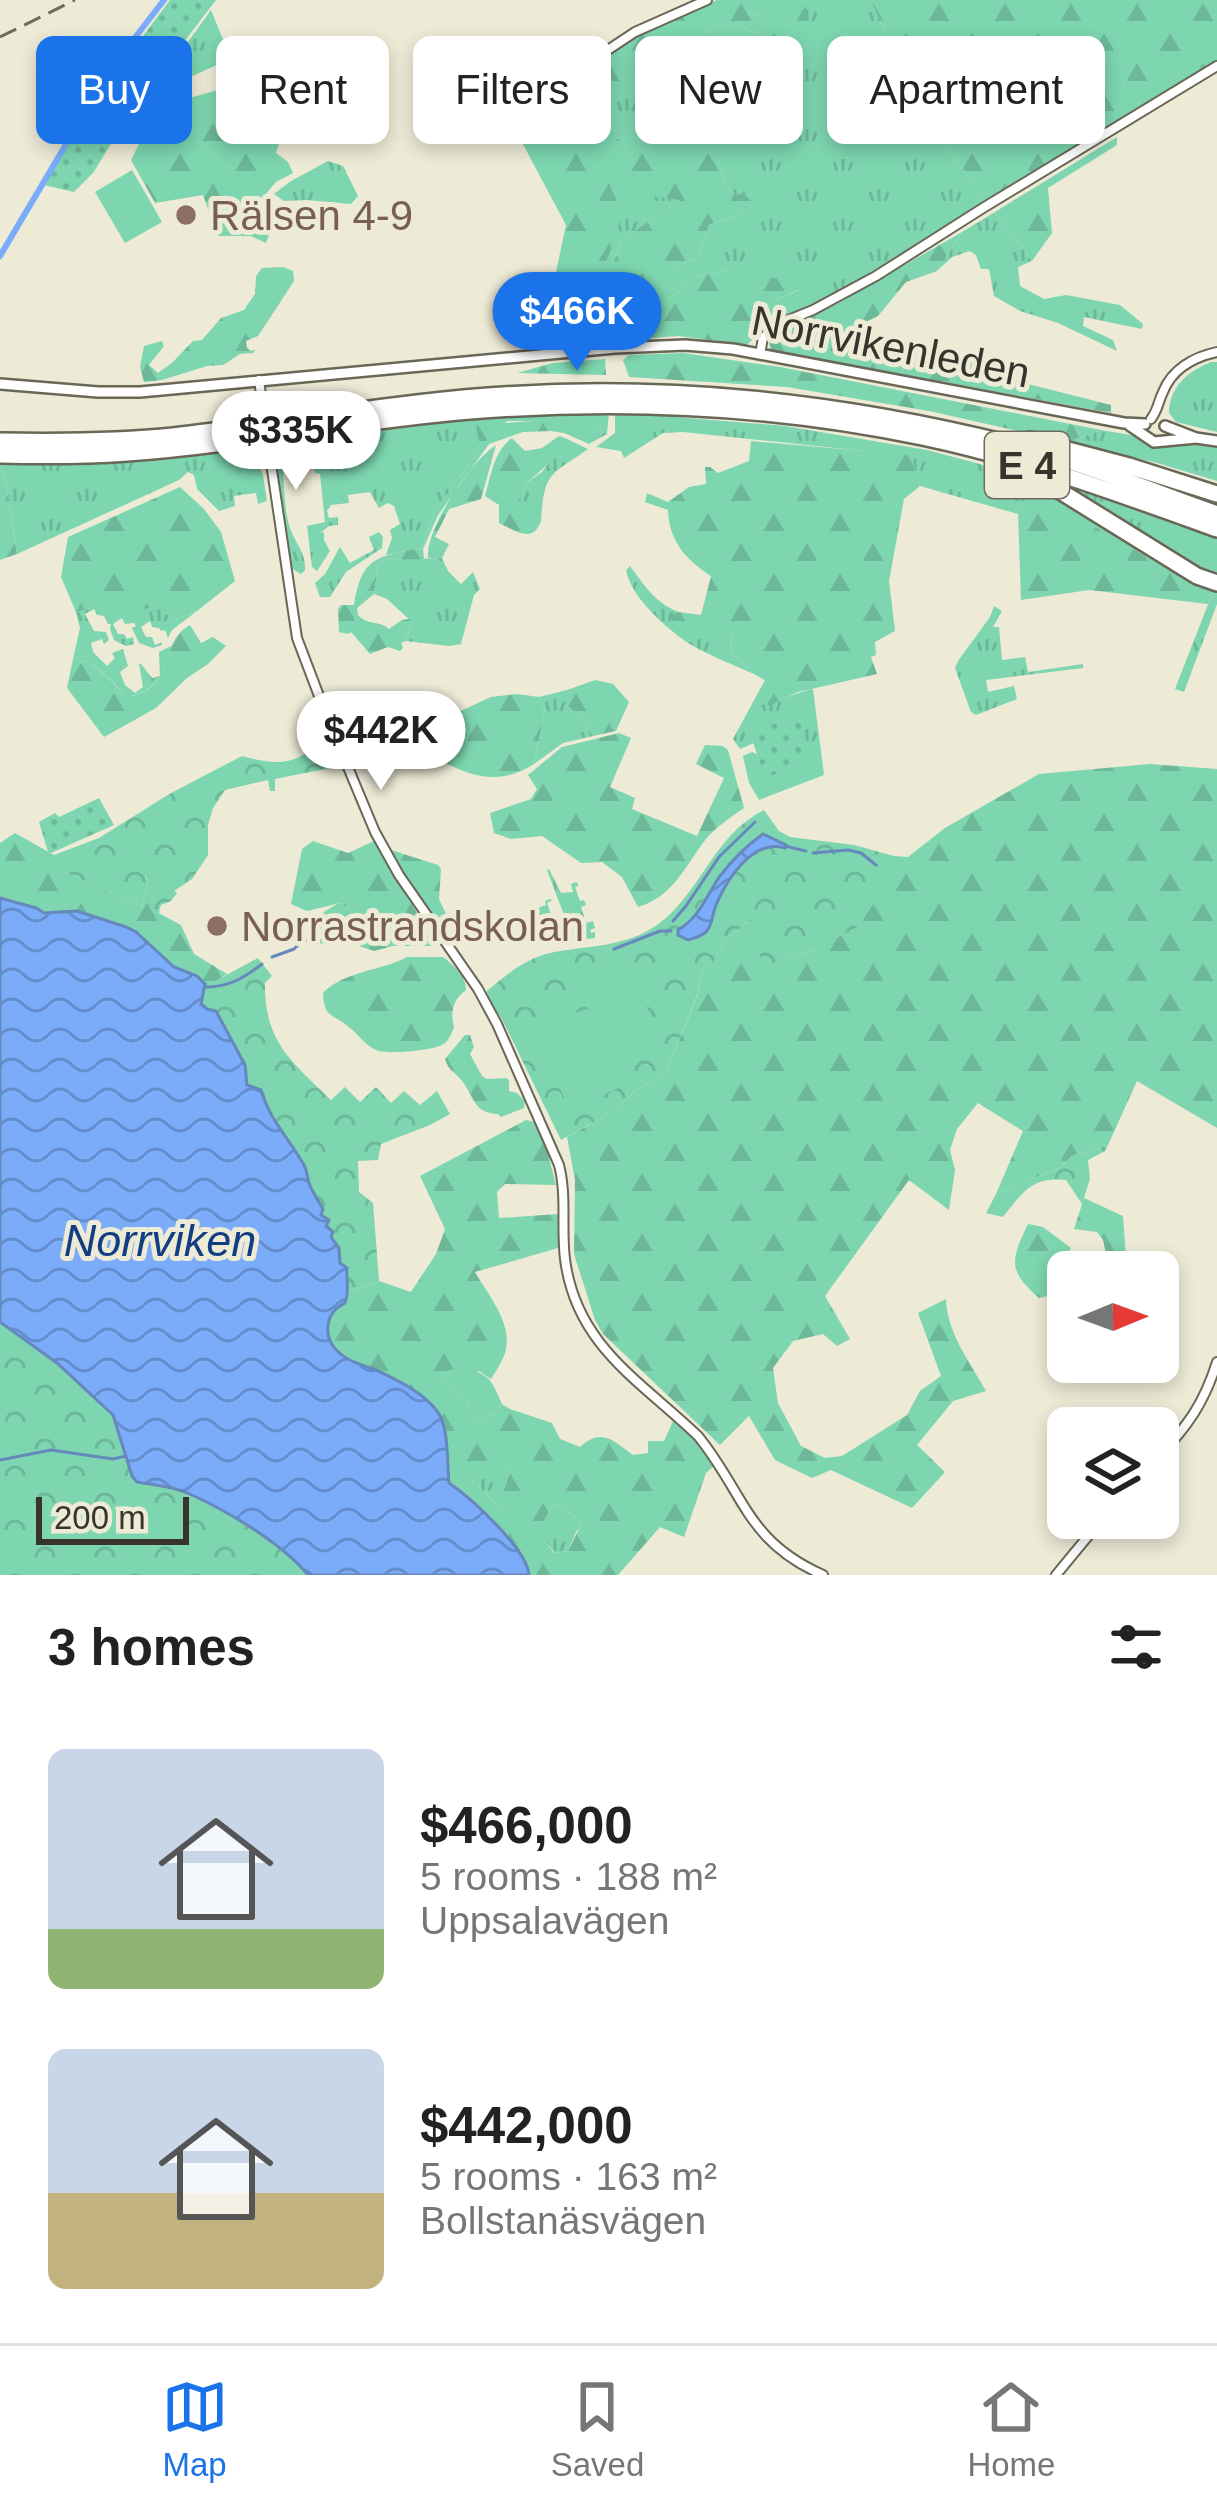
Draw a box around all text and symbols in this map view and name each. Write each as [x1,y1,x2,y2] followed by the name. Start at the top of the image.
[36,36,192,144] chip: Buy
[216,36,389,144] chip: Rent
[413,36,611,144] chip: Filters
[635,36,803,144] chip: New
[827,36,1105,144] chip: Apartment
[210,192,413,239] place label: Rälsen 4-9
[173,202,199,228] marker: Rälsen 4-9
[493,272,661,374] pin: $466K
[520,289,634,332] text: $466K
[748,296,1034,397] street label: Norrvikenleden
[212,391,380,493] pin: $335K
[239,408,353,451] text: $335K
[985,432,1069,498] road number: E 4
[297,691,465,793] pin: $442K
[324,708,438,751] text: $442K
[241,903,584,950] place label: Norrastrandskolan
[204,913,230,939] marker: Norrastrandskolan
[64,1215,256,1266] water label: Norrviken
[1047,1251,1179,1383] north arrow
[1047,1251,1179,1539] map controls
[1047,1407,1179,1539] button: layers
[36,1491,189,1544] scale bar
[54,1499,146,1536] text: 200 m
[1103,1614,1169,1680] icon: filters
[48,1619,255,1676] text: 3 homes
[144,1797,288,1941] icon: home
[420,1797,633,1854] text: $466,000
[420,1855,717,1898] text: 5 rooms · 188 m²
[420,1899,669,1942] text: Uppsalavägen
[144,2097,288,2241] icon: home
[420,2097,633,2154] text: $442,000
[420,2155,717,2198] text: 5 rooms · 163 m²
[420,2199,706,2242] text: Bollstanäsvägen
[162,2374,228,2484] tab: Map
[551,2374,644,2484] tab: Saved
[967,2374,1055,2484] tab: Home

